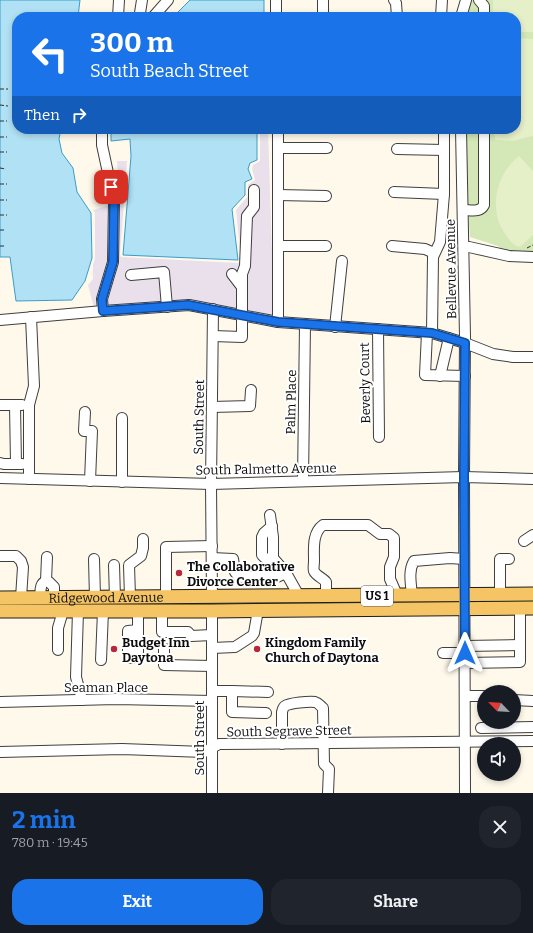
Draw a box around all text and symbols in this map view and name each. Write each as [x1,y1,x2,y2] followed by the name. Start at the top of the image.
[90,26,173,59] text: 300 m
[24,28,76,80] icon: left
[90,60,249,82] text: South Beach Street
[68,104,90,126] icon: right
[24,106,60,124] text: Then
[94,170,128,204] pin
[100,176,122,198] icon: arrive
[443,219,459,319] street label: Bellevue Avenue
[357,342,373,424] street label: Beverly Court
[283,369,299,435] street label: Palm Place
[191,379,207,455] street label: South Street
[195,460,337,478] street label: South Palmetto Avenue
[187,559,295,589] place label: The Collaborative Divorce Center
[174,568,184,578] marker: The Collaborative Divorce Center
[361,586,393,606] road number: US 1
[48,589,164,605] street label: Ridgewood Avenue
[444,632,486,674] position arrow
[122,635,190,665] place label: Budget Inn Daytona
[265,635,379,665] place label: Kingdom Family Church of Daytona
[109,644,119,654] marker: Budget Inn Daytona
[252,644,262,654] marker: Kingdom Family Church of Daytona
[64,680,148,695] street label: Seaman Place
[477,685,521,729] north arrow
[477,685,521,781] map controls
[192,700,207,776] street label: South Street
[226,722,352,740] street label: South Segrave Street
[477,737,521,781] button: sound
[12,806,76,834] text: 2 min
[479,806,521,848] button: close
[12,835,88,850] text: 780 m · 19:45
[12,879,263,925] button: Exit
[271,879,521,925] button: Share

